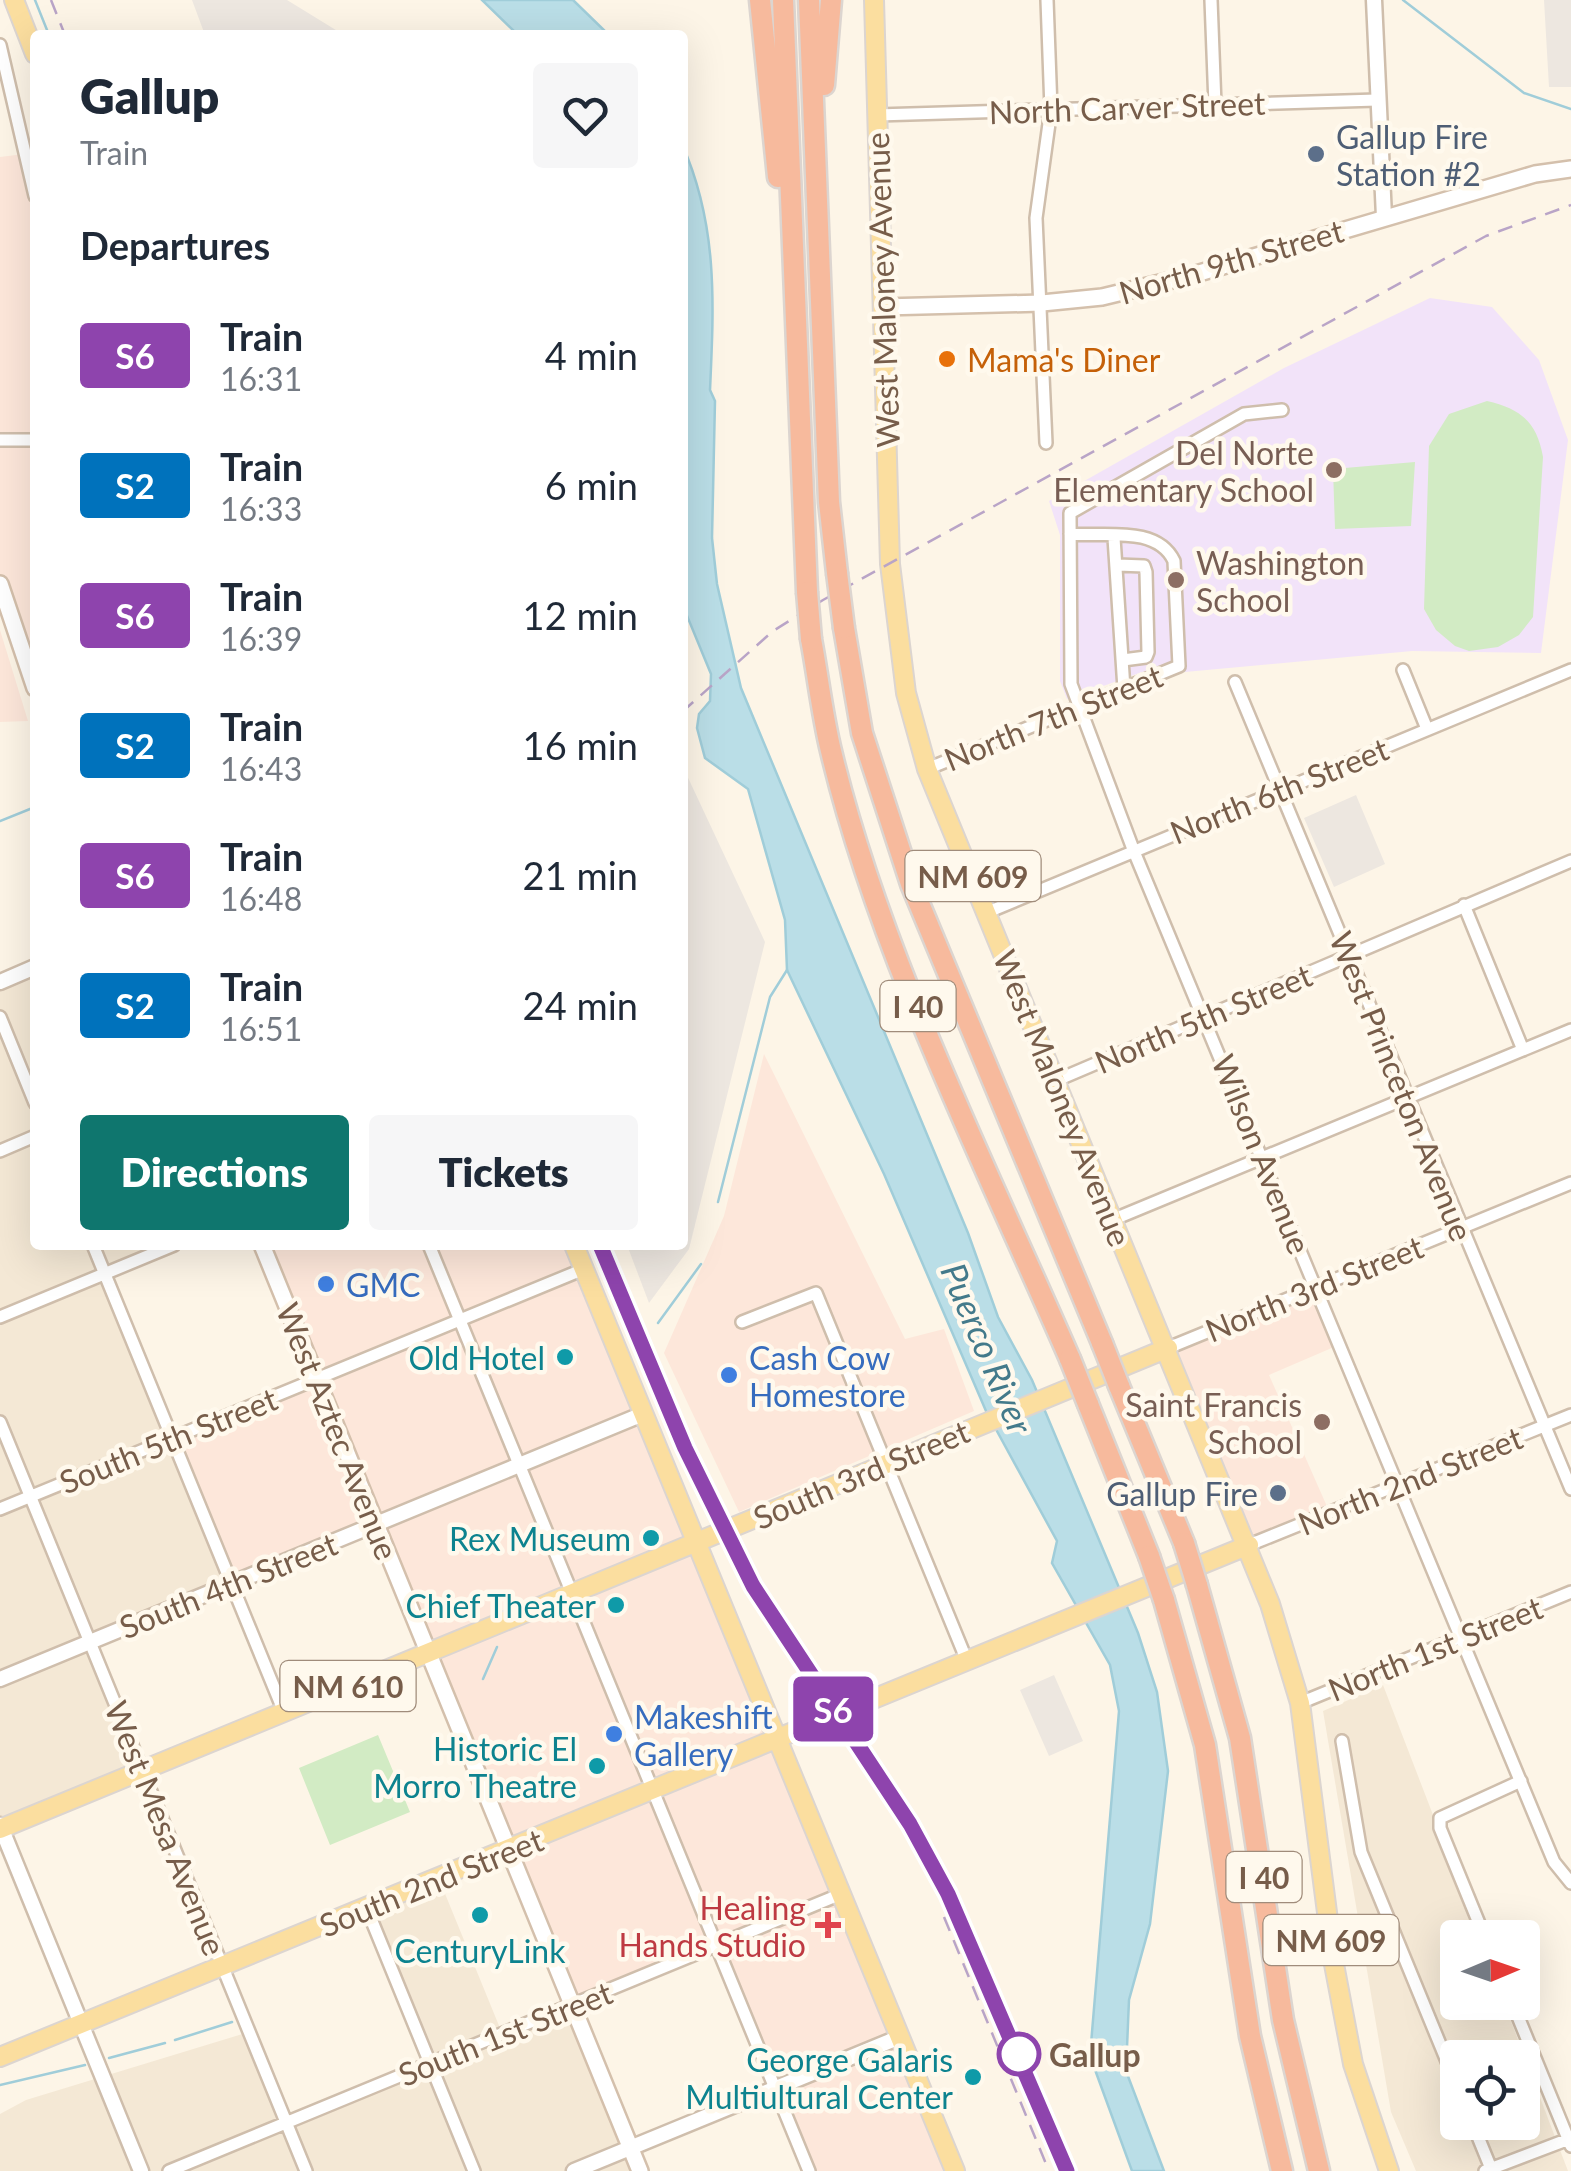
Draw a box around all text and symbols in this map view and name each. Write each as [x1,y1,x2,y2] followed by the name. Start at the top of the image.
[533,63,638,168] button: heart
[80,67,219,124] text: Gallup
[988,83,1266,131] street label: North Carver Street
[1336,117,1488,193] place label: Gallup Fire Station #2
[857,132,907,448] street label: West Maloney Avenue
[80,133,148,172] text: Train
[1305,143,1327,165] marker: Gallup Fire Station #2
[1114,210,1348,312] street label: North 9th Street
[80,222,270,268] text: Departures
[220,313,303,359] text: Train
[545,332,638,378] text: 4 min
[115,334,155,376] text: S6
[967,340,1161,379] place label: Mama's Diner
[936,348,958,370] marker: Mama's Diner
[220,359,302,398] text: 16:31
[1053,433,1314,509] place label: Del Norte Elementary School
[220,443,303,489] text: Train
[1323,459,1345,481] marker: Del Norte Elementary School
[545,462,638,508] text: 6 min
[115,464,155,506] text: S2
[220,489,302,528] text: 16:33
[1196,543,1365,619] place label: Washington School
[1165,569,1187,591] marker: Washington School
[220,573,303,619] text: Train
[523,592,638,638] text: 12 min
[115,594,155,636] text: S6
[220,619,302,658] text: 16:39
[938,655,1168,778] street label: North 7th Street
[220,703,303,749] text: Train
[523,722,638,768] text: 16 min
[115,724,155,766] text: S2
[1164,728,1394,851] street label: North 6th Street
[220,749,302,788] text: 16:43
[220,833,303,879] text: Train
[906,851,1040,901] road number: NM 609
[523,852,638,898] text: 21 min
[115,854,155,896] text: S6
[220,879,302,918] text: 16:48
[1322,926,1482,1246] street label: West Princeton Avenue
[986,944,1140,1252] street label: West Maloney Avenue
[1089,955,1318,1081] street label: North 5th Street
[220,963,303,1009] text: Train
[880,981,956,1031] road number: I 40
[523,982,638,1028] text: 24 min
[115,984,155,1026] text: S2
[220,1009,302,1048] text: 16:51
[1204,1049,1320,1259] street label: Wilson Avenue
[80,1115,349,1230] button: Directions
[369,1115,638,1230] button: Tickets
[1200,1226,1429,1349] street label: North 3rd Street
[933,1256,1043,1441] water label: Puerco River
[346,1265,420,1304] place label: GMC
[315,1273,337,1295] marker: GMC
[269,1297,407,1565] street label: West Aztec Avenue
[408,1338,545,1377] place label: Old Hotel
[749,1338,906,1414] place label: Cash Cow Homestore
[554,1346,576,1368] marker: Old Hotel
[718,1364,740,1386] marker: Cash Cow Homestore
[54,1378,283,1501] street label: South 5th Street
[1125,1385,1302,1461] place label: Saint Francis School
[747,1411,975,1537] street label: South 3rd Street
[1311,1411,1333,1433] marker: Saint Francis School
[1292,1417,1528,1543] street label: North 2nd Street
[1106,1474,1258,1513] place label: Gallup Fire
[1267,1482,1289,1504] marker: Gallup Fire
[449,1519,631,1558] place label: Rex Museum
[114,1523,343,1646] street label: South 4th Street
[640,1527,662,1549] marker: Rex Museum
[405,1586,596,1625] place label: Chief Theater
[1322,1587,1548,1709] street label: North 1st Street
[605,1594,627,1616] marker: Chief Theater
[280,1661,416,1711] road number: NM 610
[788,1676,878,1742] line badge: S6
[813,1688,853,1730] text: S6
[97,1695,235,1961] street label: West Mesa Avenue
[634,1697,773,1773] place label: Makeshift Gallery
[603,1723,625,1745] marker: Makeshift Gallery
[373,1729,577,1805] place label: Historic El Morro Theatre
[586,1755,608,1777] marker: Historic El Morro Theatre
[314,1819,549,1945] street label: South 2nd Street
[1226,1852,1302,1902] road number: I 40
[619,1888,806,1964] place label: Healing Hands Studio
[469,1904,491,1926] marker: CenturyLink
[815,1912,841,1938] marker: Healing Hands Studio
[1264,1915,1398,1965] road number: NM 609
[1440,1920,1540,2020] north arrow
[1440,1920,1540,2140] map controls
[395,1931,566,1970] place label: CenturyLink
[392,1972,618,2094] street label: South 1st Street
[998,2033,1040,2075] marker: Gallup
[1049,2035,1141,2074] place label: Gallup
[685,2040,953,2116] place label: George Galaris Multiultural Center
[1440,2040,1540,2140] button: locate
[962,2066,984,2088] marker: George Galaris Multiultural Center

